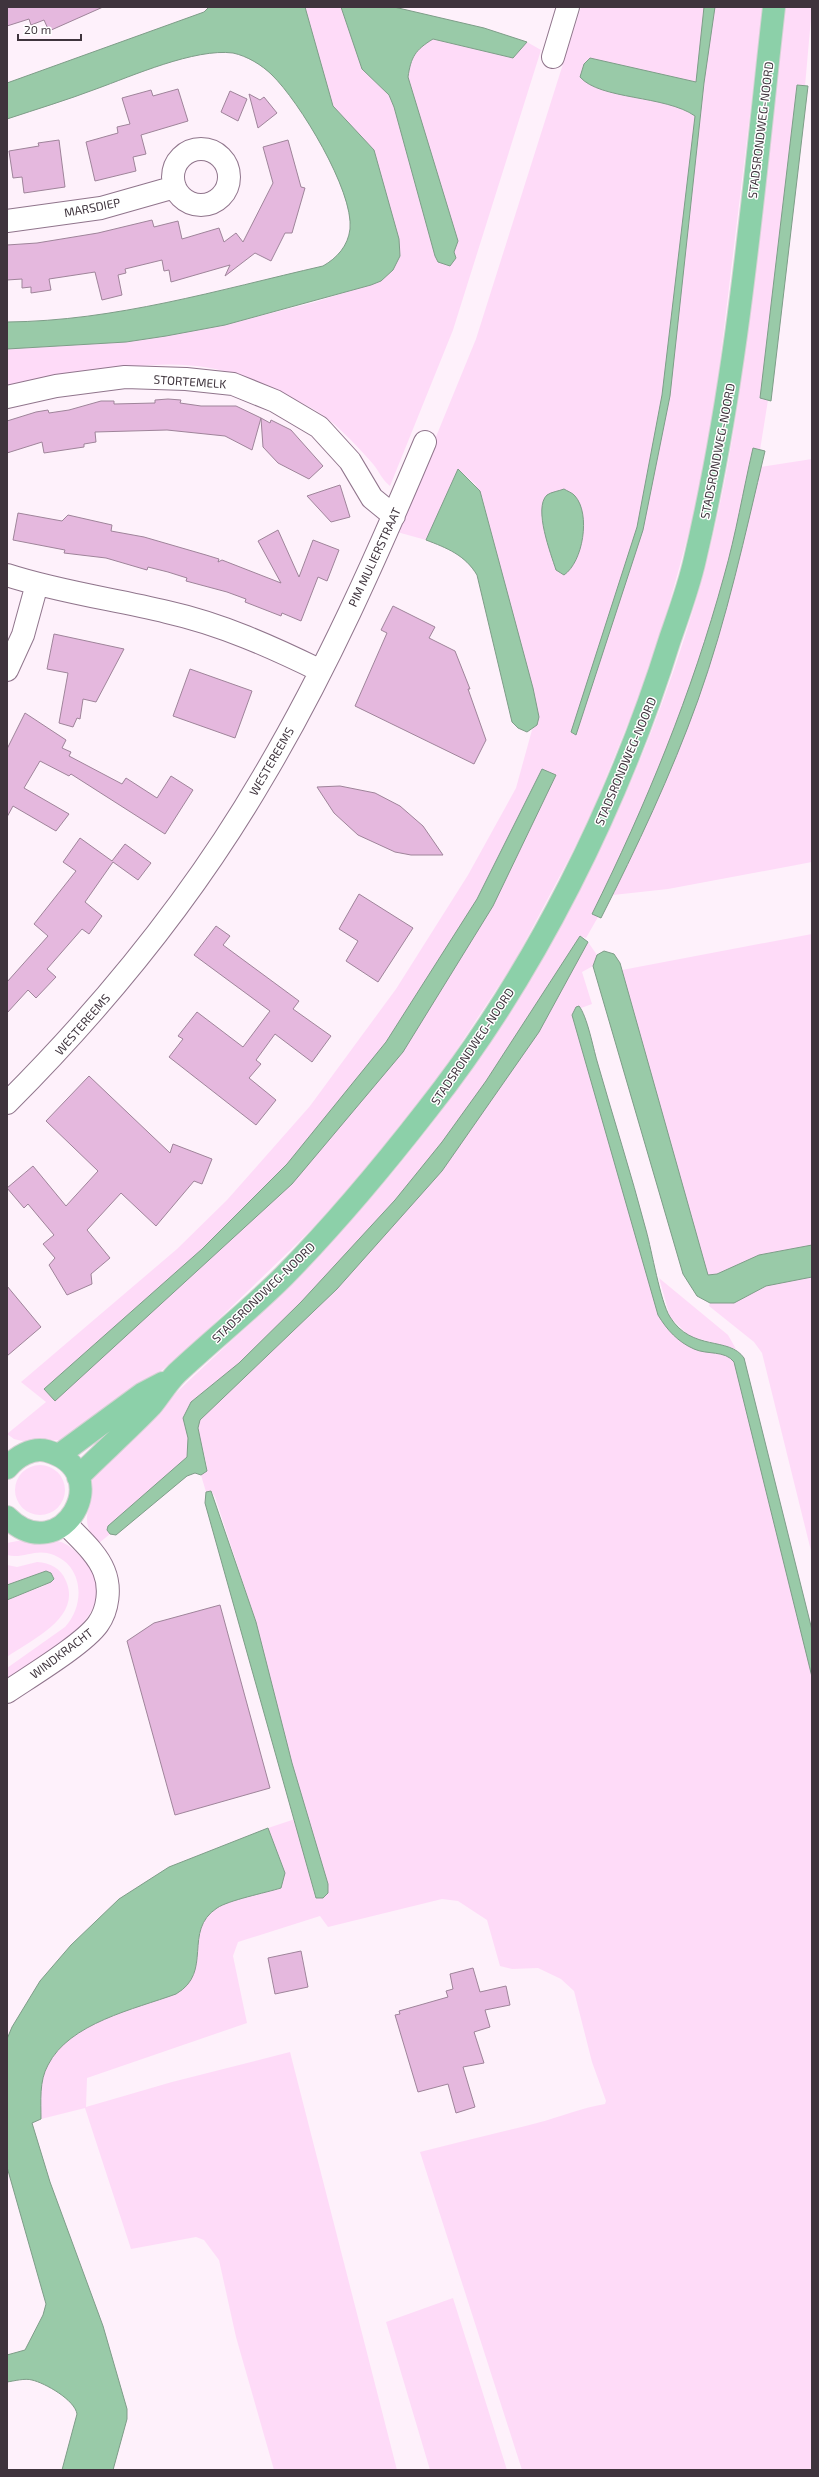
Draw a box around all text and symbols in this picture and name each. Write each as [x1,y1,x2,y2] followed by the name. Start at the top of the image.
[18,16,81,42] scale bar
[24,22,51,36] text: 20 m
[745,61,775,199] street label: STADSRONDWEG-NOORD
[63,195,121,219] street label: MARSDIEP
[153,371,227,391] street label: STORTEMELK
[697,382,737,520] street label: STADSRONDWEG-NOORD
[345,505,403,609] street label: PIM MULIERSTRAAT
[592,695,658,827] street label: STADSRONDWEG-NOORD
[246,724,296,798] street label: WESTEREEMS
[428,985,516,1107] street label: STADSRONDWEG-NOORD
[52,990,113,1058] street label: WESTEREEMS
[209,1239,317,1345] street label: STADSRONDWEG-NOORD
[27,1625,95,1681] street label: WINDKRACHT

